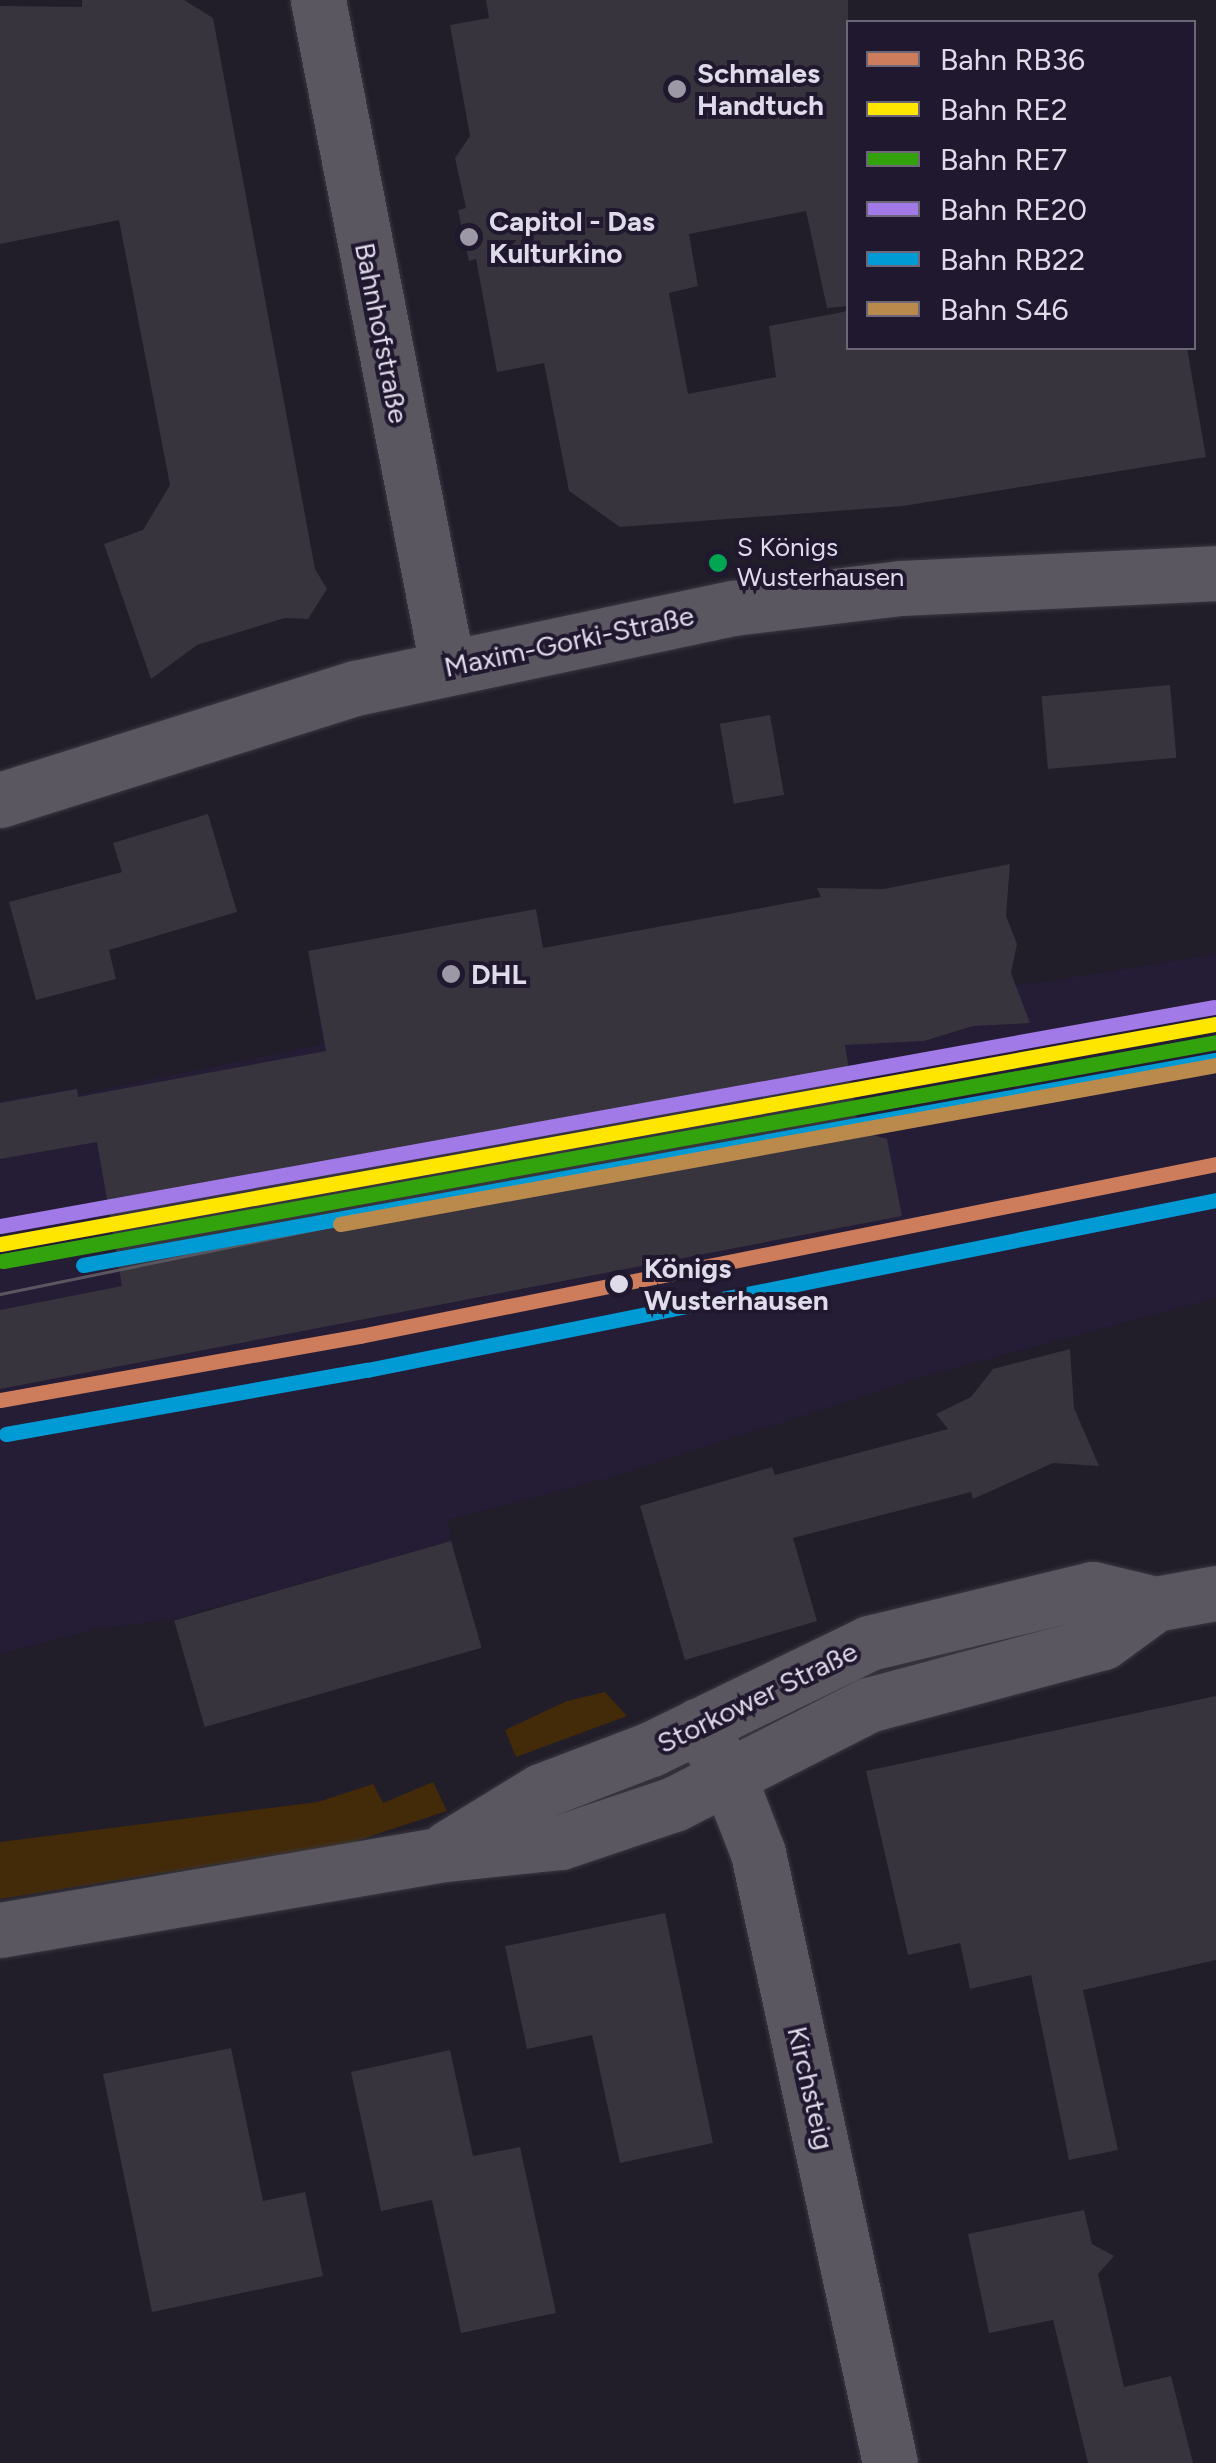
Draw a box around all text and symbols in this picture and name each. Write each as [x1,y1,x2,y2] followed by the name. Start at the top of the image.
[846,20,1196,350] legend
[940,41,1085,78] text: Bahn RB36
[697,56,824,122] place label: Schmales Handtuch
[666,78,688,100] marker: Schmales Handtuch
[940,91,1068,128] text: Bahn RE2
[940,141,1067,178] text: Bahn RE7
[940,191,1087,228] text: Bahn RE20
[489,204,655,270] place label: Capitol - Das Kulturkino
[458,226,480,248] marker: Capitol - Das Kulturkino
[348,240,416,426] street label: Bahnhofstraße
[940,241,1085,278] text: Bahn RB22
[940,291,1069,328] text: Bahn S46
[737,532,904,594] place label: S Königs Wusterhausen
[708,553,728,573] marker: S Königs Wusterhausen
[441,598,697,684] street label: Maxim-Gorki-Straße
[471,957,527,991] place label: DHL
[440,963,462,985] marker: DHL
[644,1251,829,1317] place label: Königs Wusterhausen
[603,1268,635,1300] marker: Königs Wusterhausen
[651,1634,863,1760] street label: Storkower Straße
[781,2023,841,2153] street label: Kirchsteig

